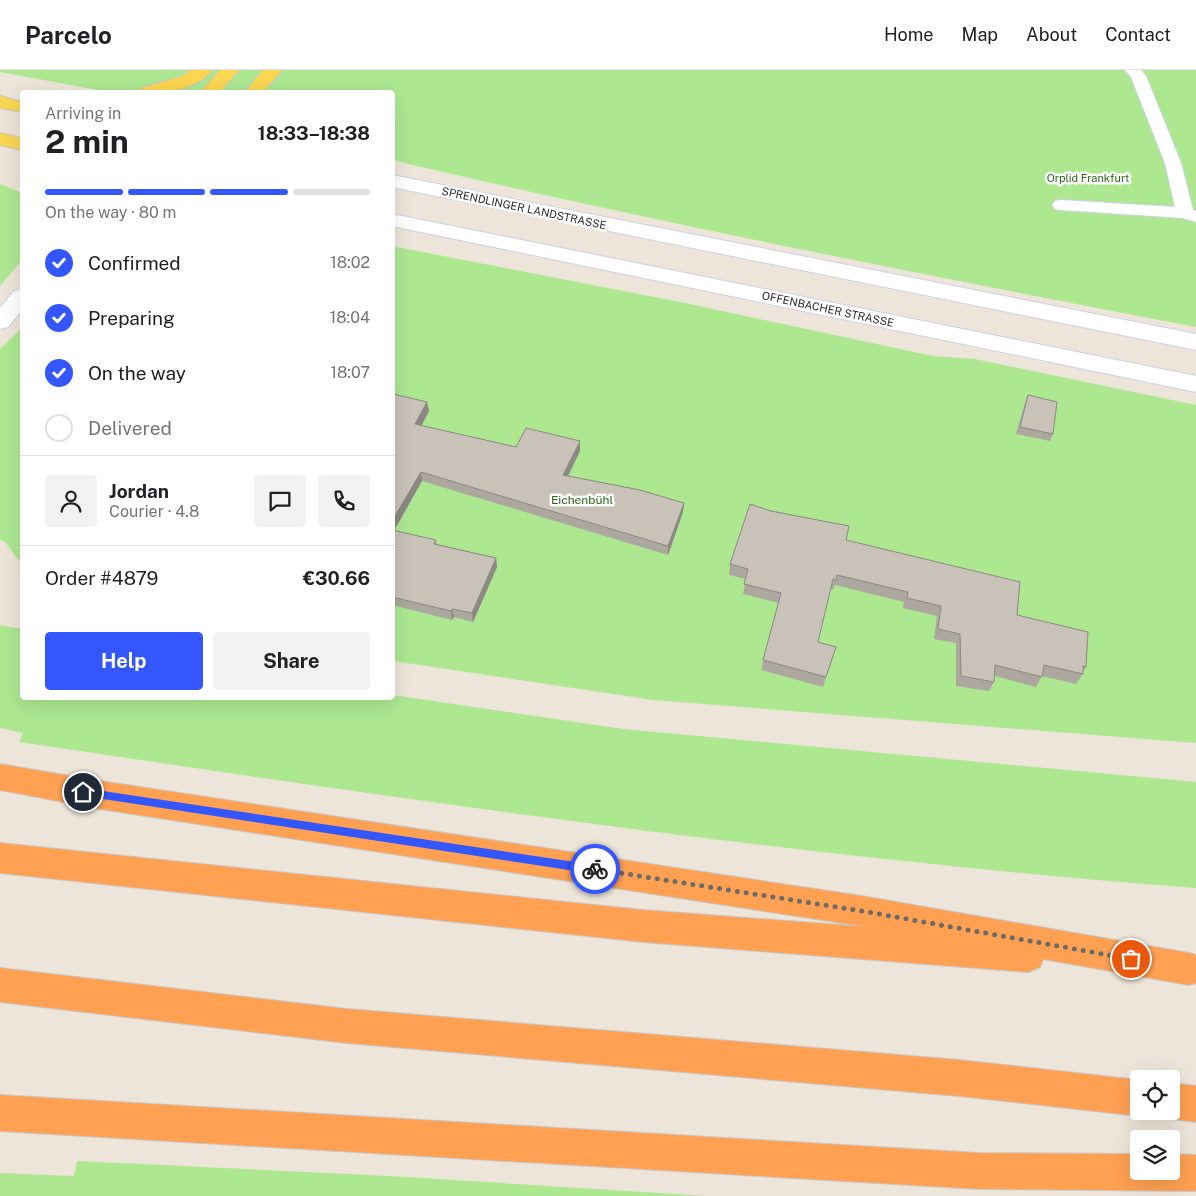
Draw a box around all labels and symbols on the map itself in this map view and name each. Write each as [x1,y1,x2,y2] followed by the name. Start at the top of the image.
[1047,172,1129,184] park label: Orplid Frankfurt
[441,185,608,231] street label: SPRENDLINGER LANDSTRASSE
[761,289,895,329] street label: OFFENBACHER STRASSE
[551,493,613,507] park label: Eichenbühl
[62,771,104,813] pin
[570,844,620,894] courier
[1110,938,1152,980] pin

